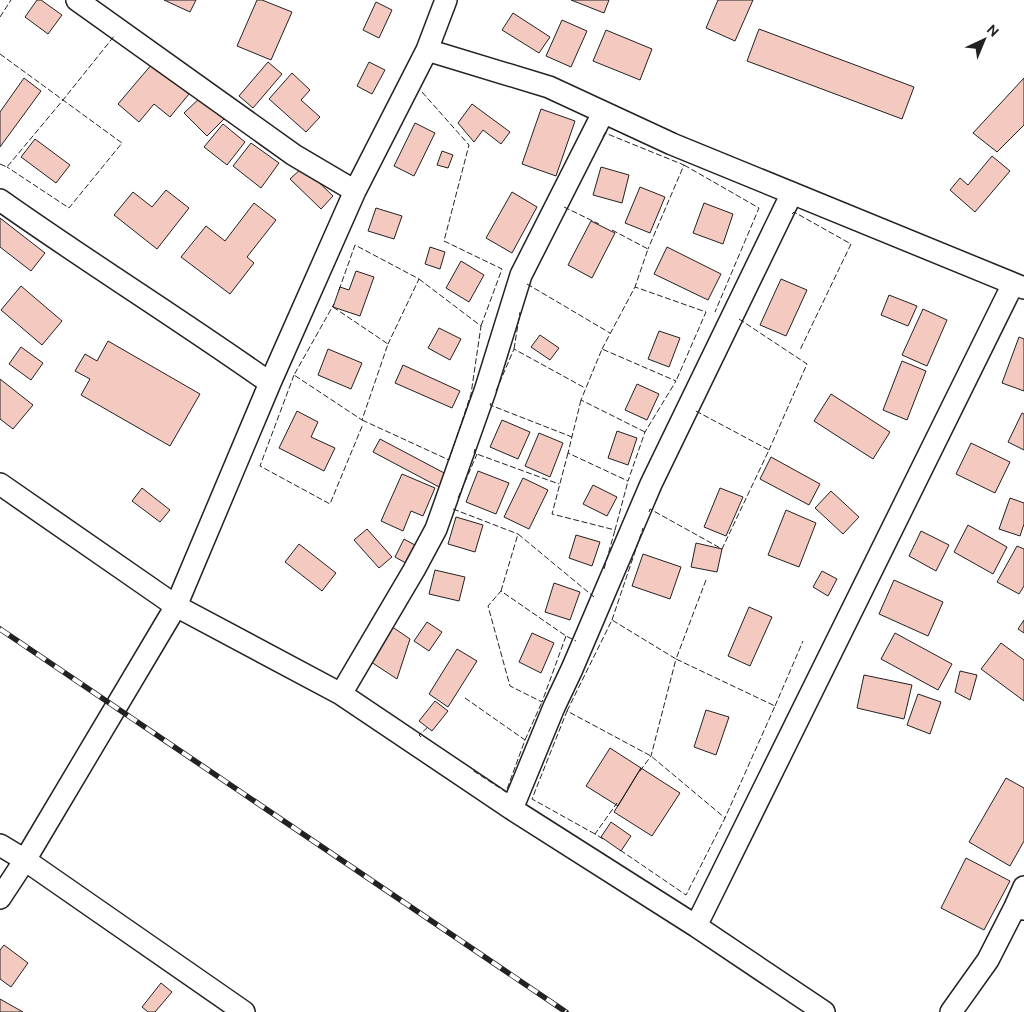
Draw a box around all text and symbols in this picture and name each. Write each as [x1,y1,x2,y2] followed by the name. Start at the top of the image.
[959,15,1009,65] north arrow
[984,21,1002,40] text: N

